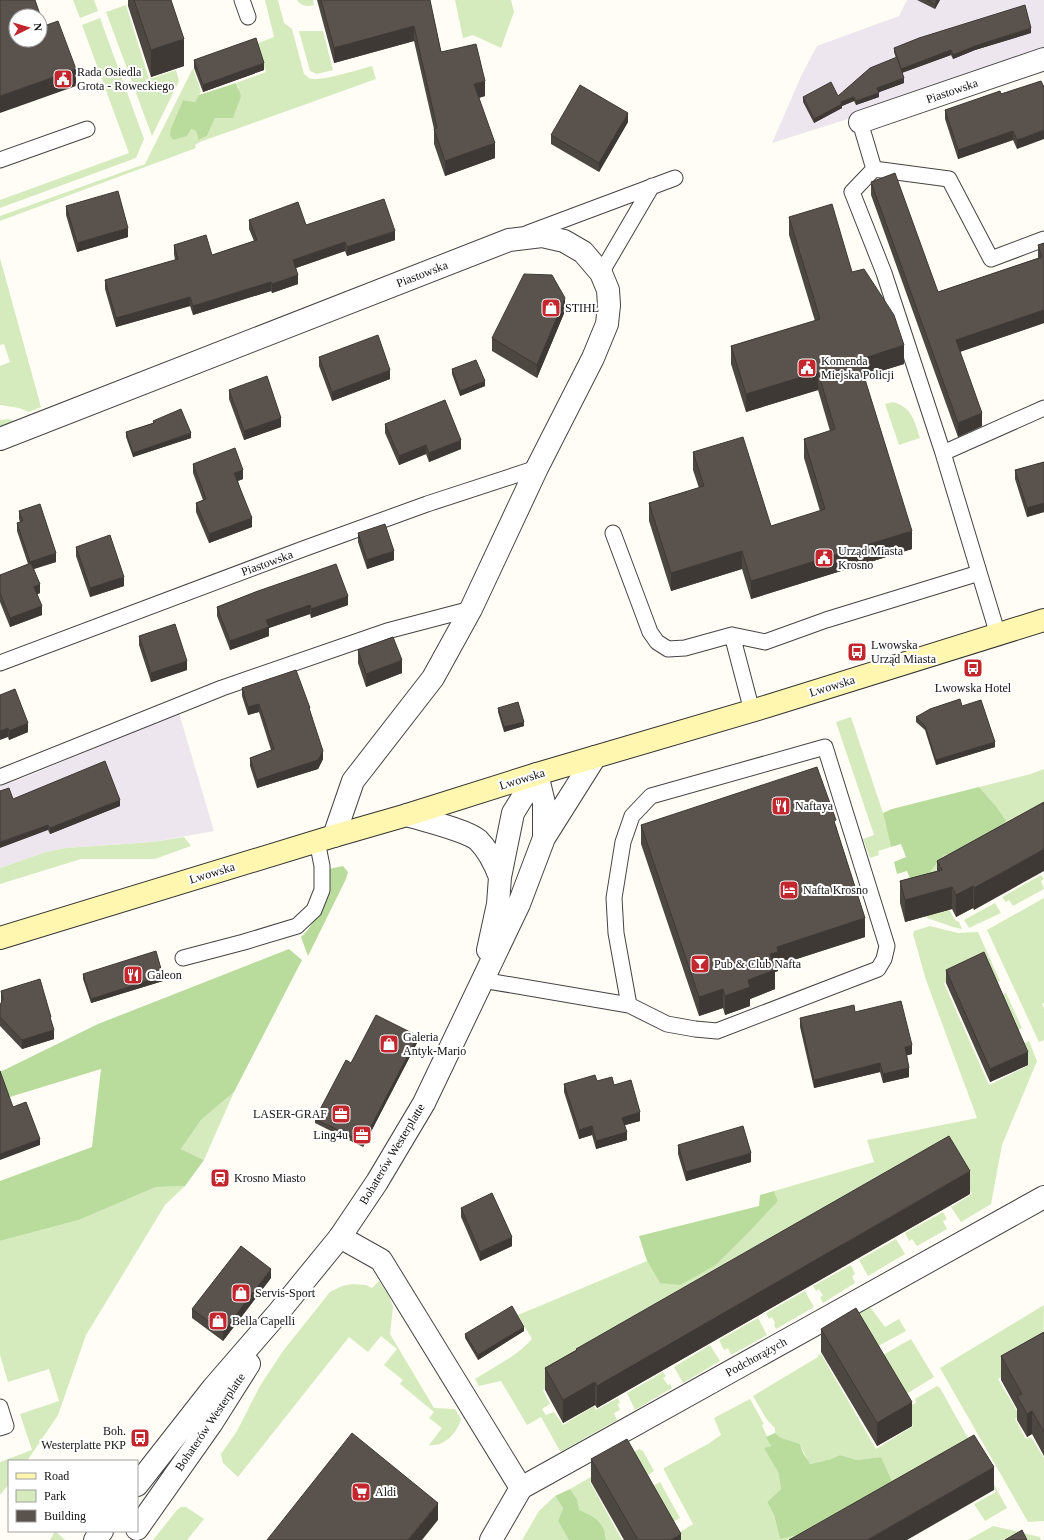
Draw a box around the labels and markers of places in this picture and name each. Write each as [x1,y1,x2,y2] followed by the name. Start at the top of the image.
[77,65,174,93] place label: Rada Osiedla Grota - Roweckiego
[52,68,74,90] public building icon: Rada Osiedla Grota - Roweckiego
[540,297,562,319] shop icon: STIHL
[565,301,599,315] place label: STIHL
[821,354,895,382] place label: Komenda Miejska Policji
[796,357,818,379] public building icon: Komenda Miejska Policji
[838,544,904,572] place label: Urząd Miasta Krosno
[813,547,835,569] public building icon: Urząd Miasta Krosno
[871,638,937,666] place label: Lwowska Urząd Miasta
[846,641,868,663] bus stop icon: Lwowska Urząd Miasta
[962,657,984,679] bus stop icon: Lwowska Hotel
[935,681,1012,695] place label: Lwowska Hotel
[770,795,792,817] restaurant icon: Naftaya
[795,799,834,813] place label: Naftaya
[778,879,800,901] hotel icon: Nafta Krosno
[803,883,868,897] place label: Nafta Krosno
[689,953,711,975] bar icon: Pub & Club Nafta
[714,957,802,971] place label: Pub & Club Nafta
[122,964,144,986] restaurant icon: Galeon
[147,968,182,982] place label: Galeon
[403,1030,466,1058] place label: Galeria Antyk-Mario
[378,1033,400,1055] shop icon: Galeria Antyk-Mario
[330,1103,352,1125] office icon: LASER-GRAF
[253,1107,327,1121] place label: LASER-GRAF
[351,1124,373,1146] office icon: Ling4u
[313,1128,348,1142] place label: Ling4u
[209,1167,231,1189] station icon: Krosno Miasto
[234,1171,306,1185] place label: Krosno Miasto
[230,1282,252,1304] shop icon: Servis-Sport
[255,1286,316,1300] place label: Servis-Sport
[207,1310,229,1332] shop icon: Bella Capelli
[232,1314,296,1328] place label: Bella Capelli
[41,1424,126,1452] place label: Boh. Westerplatte PKP
[129,1427,151,1449] bus stop icon: Boh. Westerplatte PKP
[350,1481,372,1503] supermarket icon: Aldi
[375,1485,397,1499] place label: Aldi

